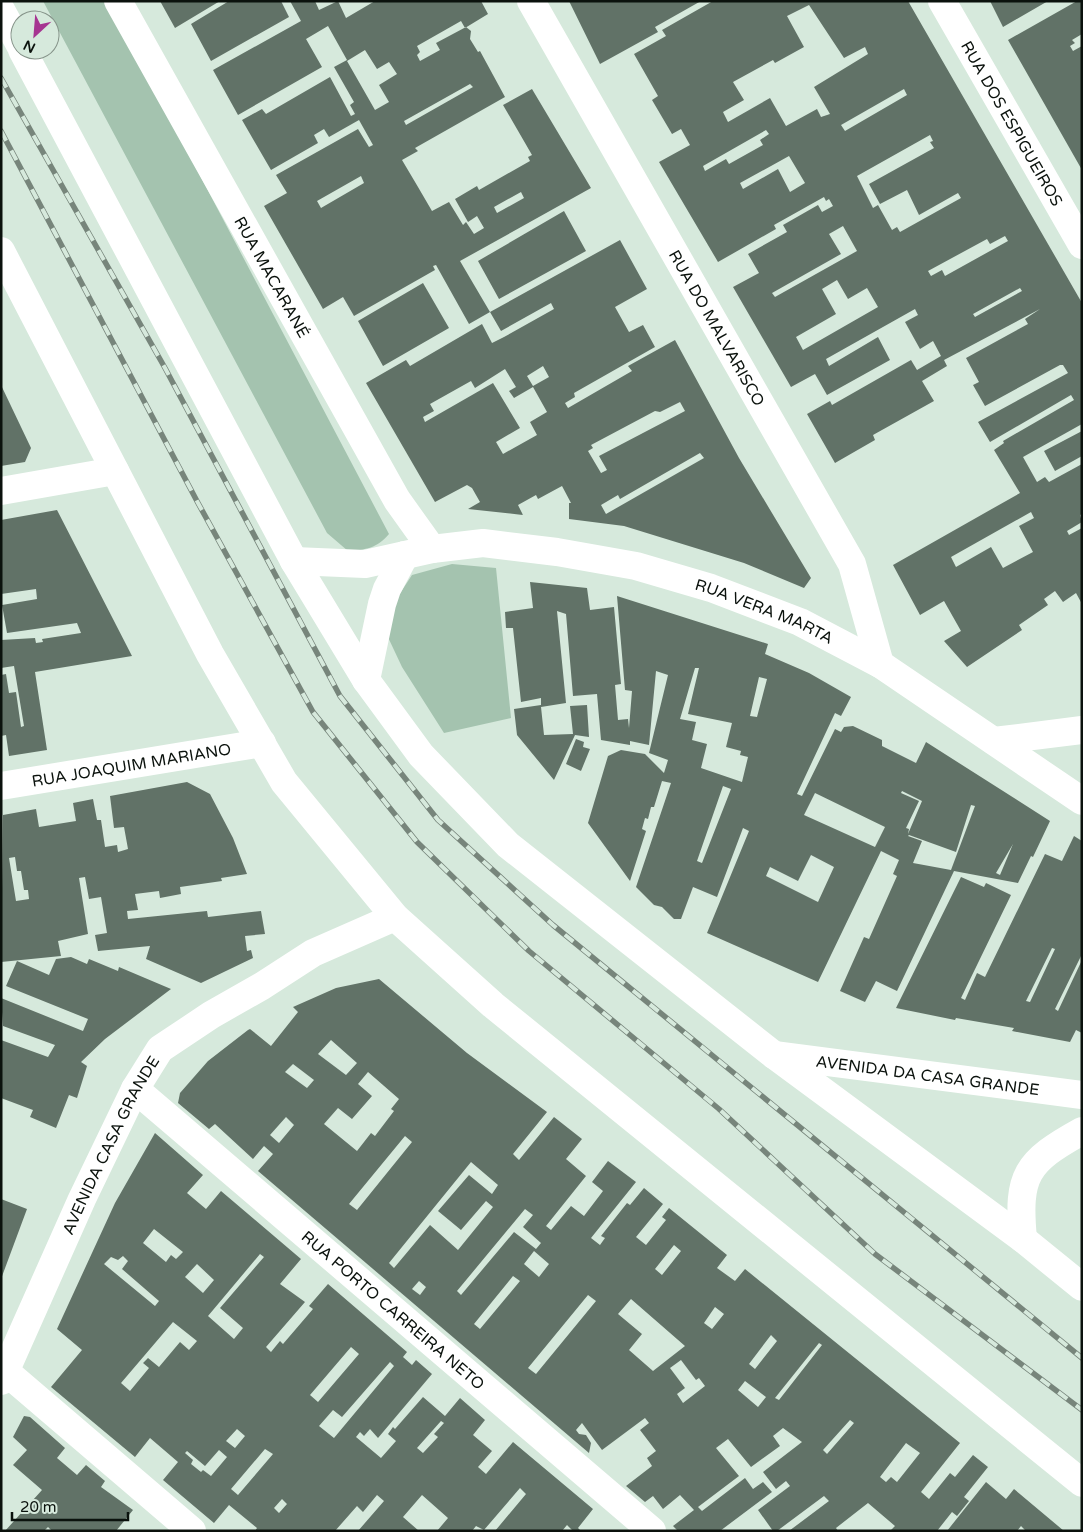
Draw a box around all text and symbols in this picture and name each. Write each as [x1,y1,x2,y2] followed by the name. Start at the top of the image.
[10,10,60,60] north arrow
[21,36,38,56] text: N
[956,38,1067,210] street label: RUA DOS ESPIGUEIROS
[229,213,313,342] street label: RUA MACARANÉ
[664,247,769,410] street label: RUA DO MALVARISCO
[693,575,837,649] street label: RUA VERA MARTA
[30,739,233,792] street label: RUA JOAQUIM MARIANO
[58,1052,164,1238] street label: AVENIDA CASA GRANDE
[815,1052,1041,1100] street label: AVENIDA DA CASA GRANDE
[297,1227,488,1395] street label: RUA PORTO CARREIRA NETO
[12,1490,129,1522] scale bar
[20,1498,57,1516] text: 20 m

